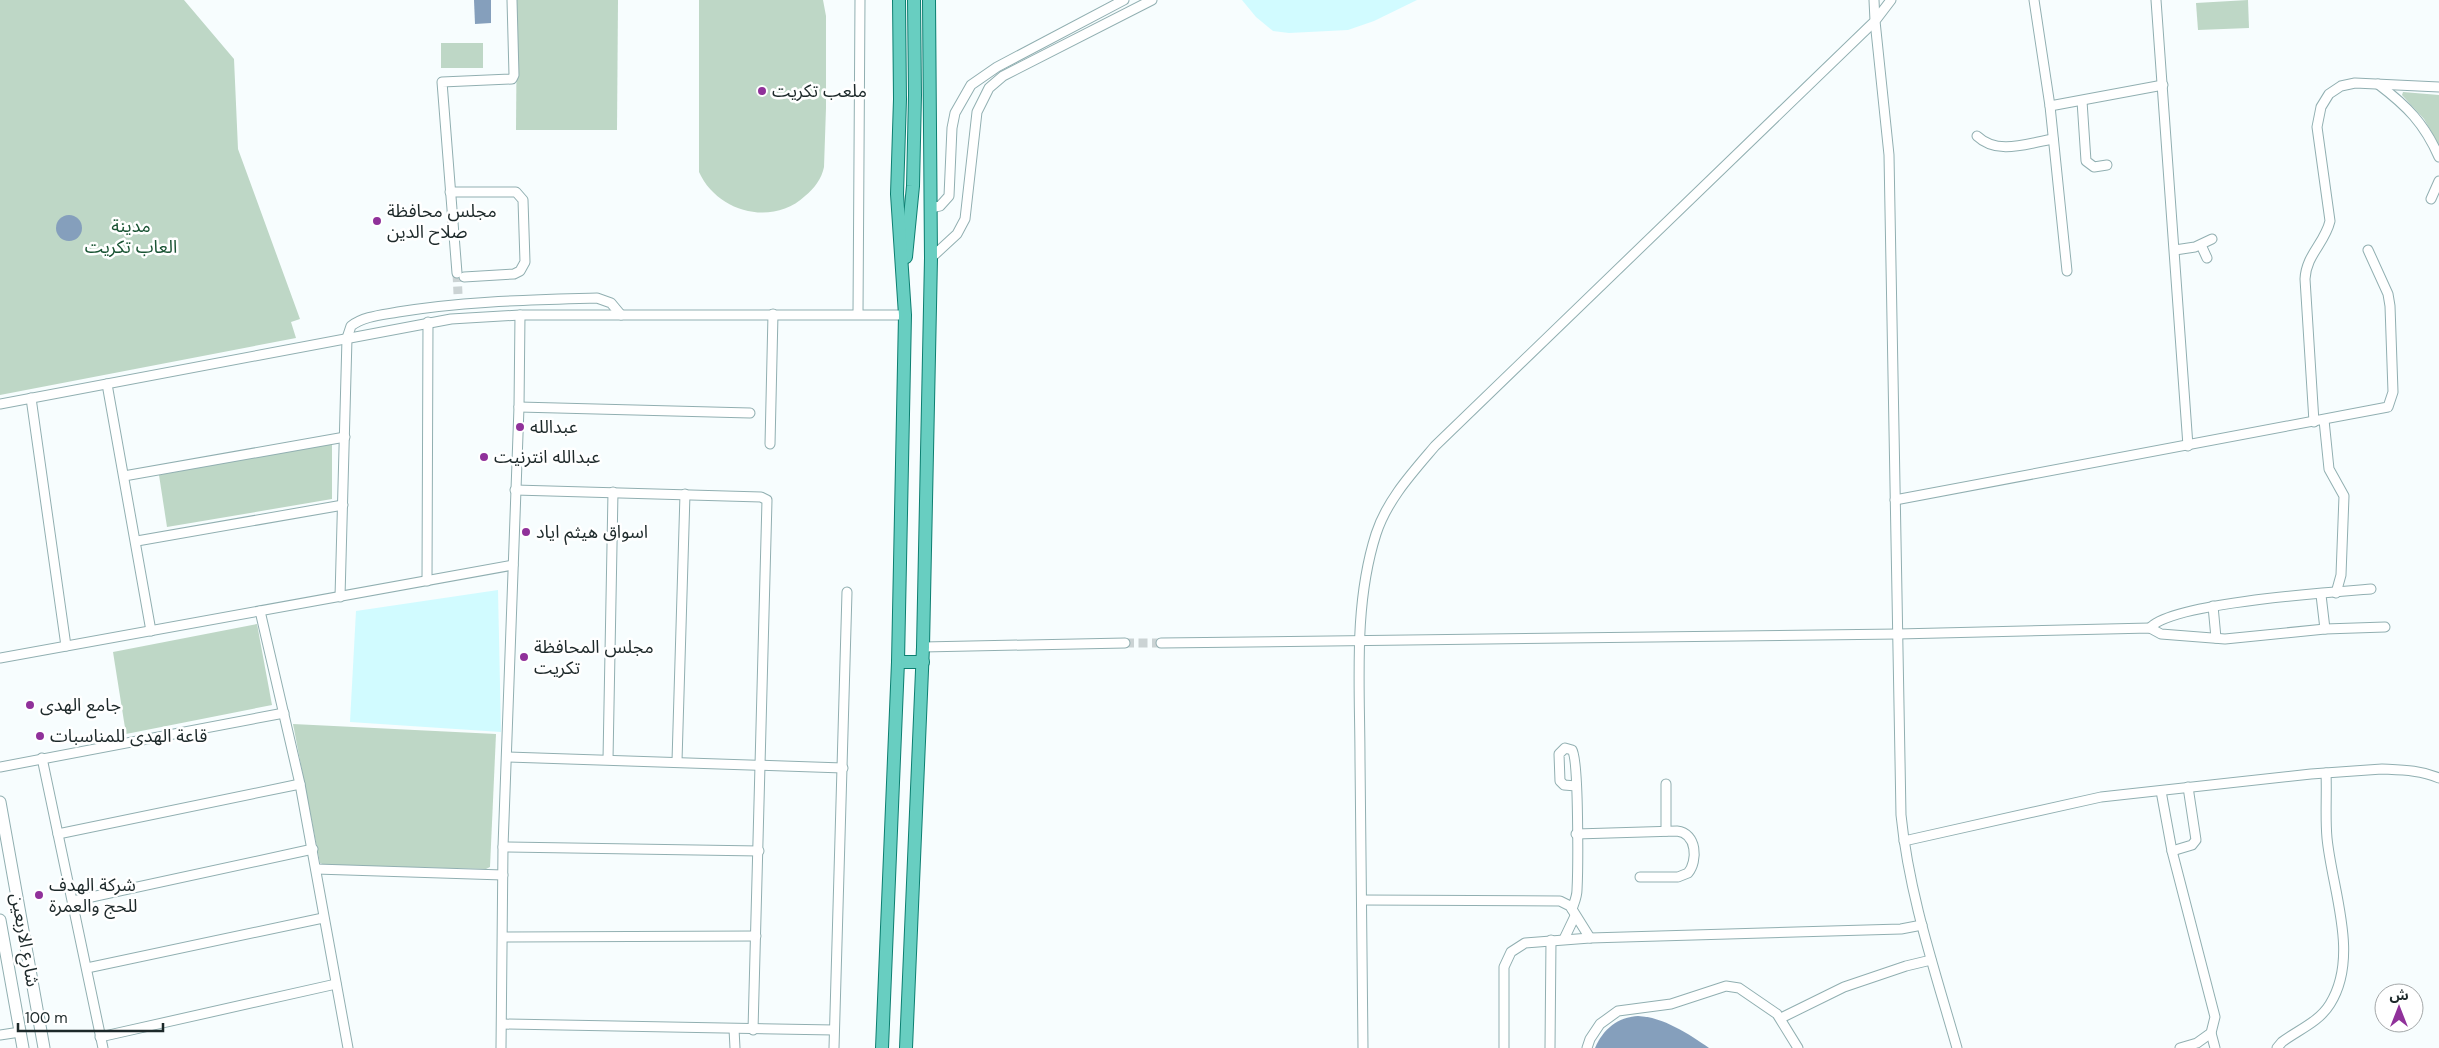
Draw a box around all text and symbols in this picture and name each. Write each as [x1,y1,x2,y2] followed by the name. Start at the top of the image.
[772,79,867,103] place label: ملعب تكريت
[756,85,768,97] marker: ملعب تكريت
[387,199,497,245] place label: مجلس محافظة صلاح الدين
[85,214,177,259] park label: مدينة العاب تكريت
[371,215,383,227] marker: مجلس محافظة صلاح الدين
[530,415,578,439] place label: عبدالله
[514,421,526,433] marker: عبدالله
[494,445,600,469] place label: عبدالله انترنيت
[478,451,490,463] marker: عبدالله انترنيت
[536,520,648,545] place label: اسواق هيثم اياد
[520,526,532,538] marker: اسواق هيثم اياد
[534,635,654,680] place label: مجلس المحافظة تكريت
[518,651,530,663] marker: مجلس المحافظة تكريت
[40,693,121,719] place label: جامع الهدى
[24,699,36,711] marker: جامع الهدى
[50,724,207,748] place label: قاعة الهدى للمناسبات
[34,730,46,742] marker: قاعة الهدى للمناسبات
[49,873,138,919] place label: شركة الهدف للحج والعمرة
[33,889,45,901] marker: شركة الهدف للحج والعمرة
[3,891,45,989] street label: شارع الاربعين
[2374,983,2424,1033] north arrow
[2389,986,2409,1004] text: ش
[18,1000,162,1032] scale bar
[25,1008,68,1028] text: 100 m

